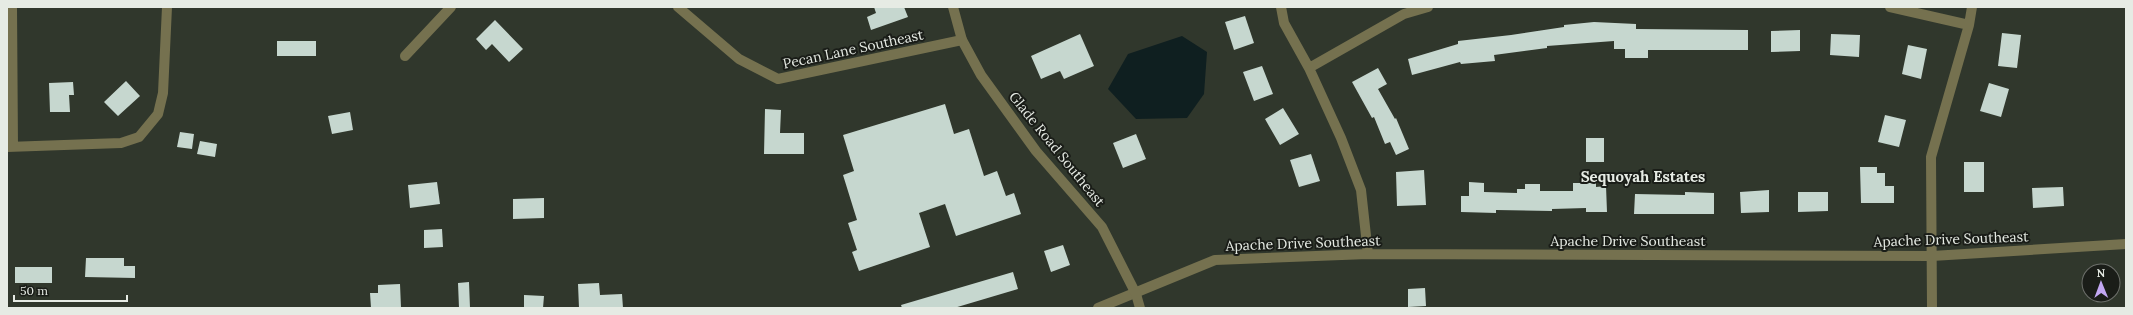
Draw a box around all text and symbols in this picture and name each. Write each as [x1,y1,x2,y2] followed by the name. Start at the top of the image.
[781,25,925,73] street label: Pecan Lane Southeast
[1005,88,1109,210] street label: Glade Road Southeast
[1581,167,1705,186] district label: Sequoyah Estates
[1872,227,2029,251] street label: Apache Drive Southeast
[1224,231,1381,255] street label: Apache Drive Southeast
[1549,232,1706,250] street label: Apache Drive Southeast
[2081,263,2121,303] north arrow
[2096,266,2106,280] text: N
[14,277,127,303] scale bar
[20,283,48,298] text: 50 m

